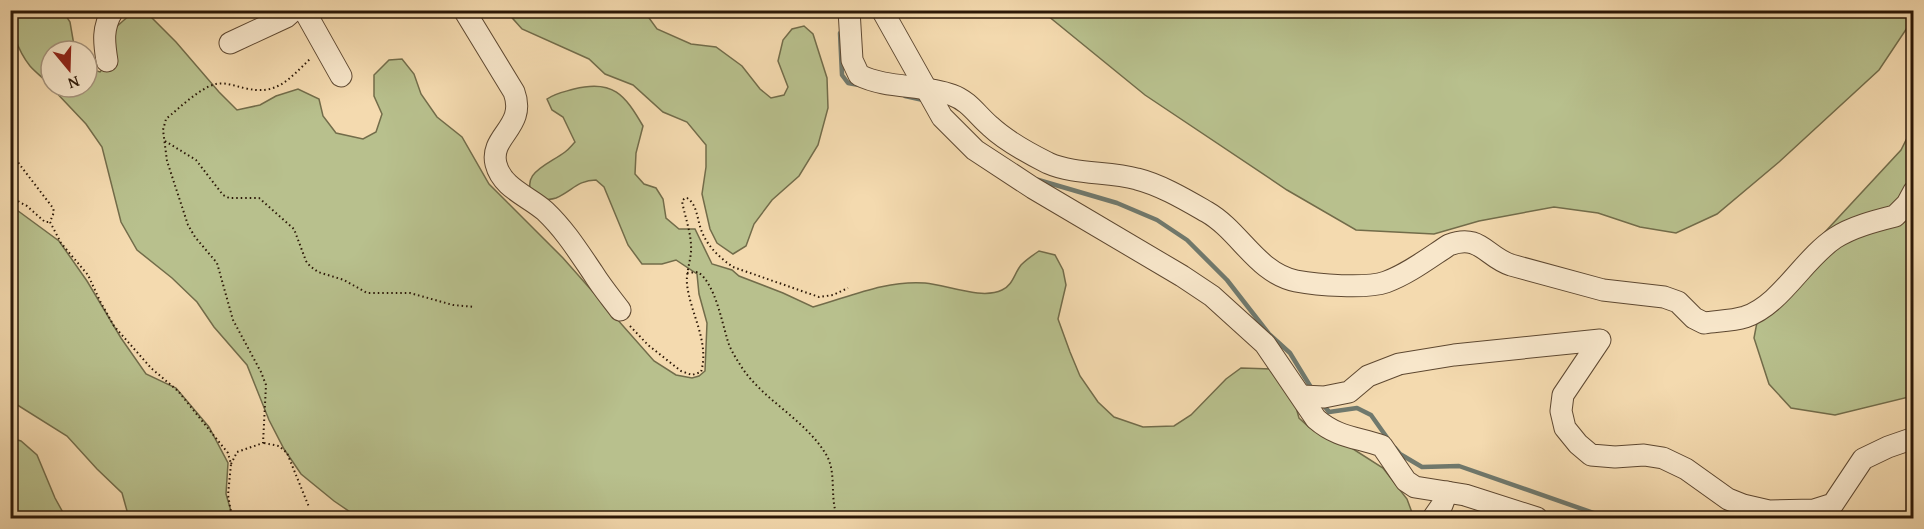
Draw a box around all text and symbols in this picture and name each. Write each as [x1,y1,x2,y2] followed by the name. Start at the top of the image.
[39,39,99,99] north arrow
[65,70,83,96] text: N

